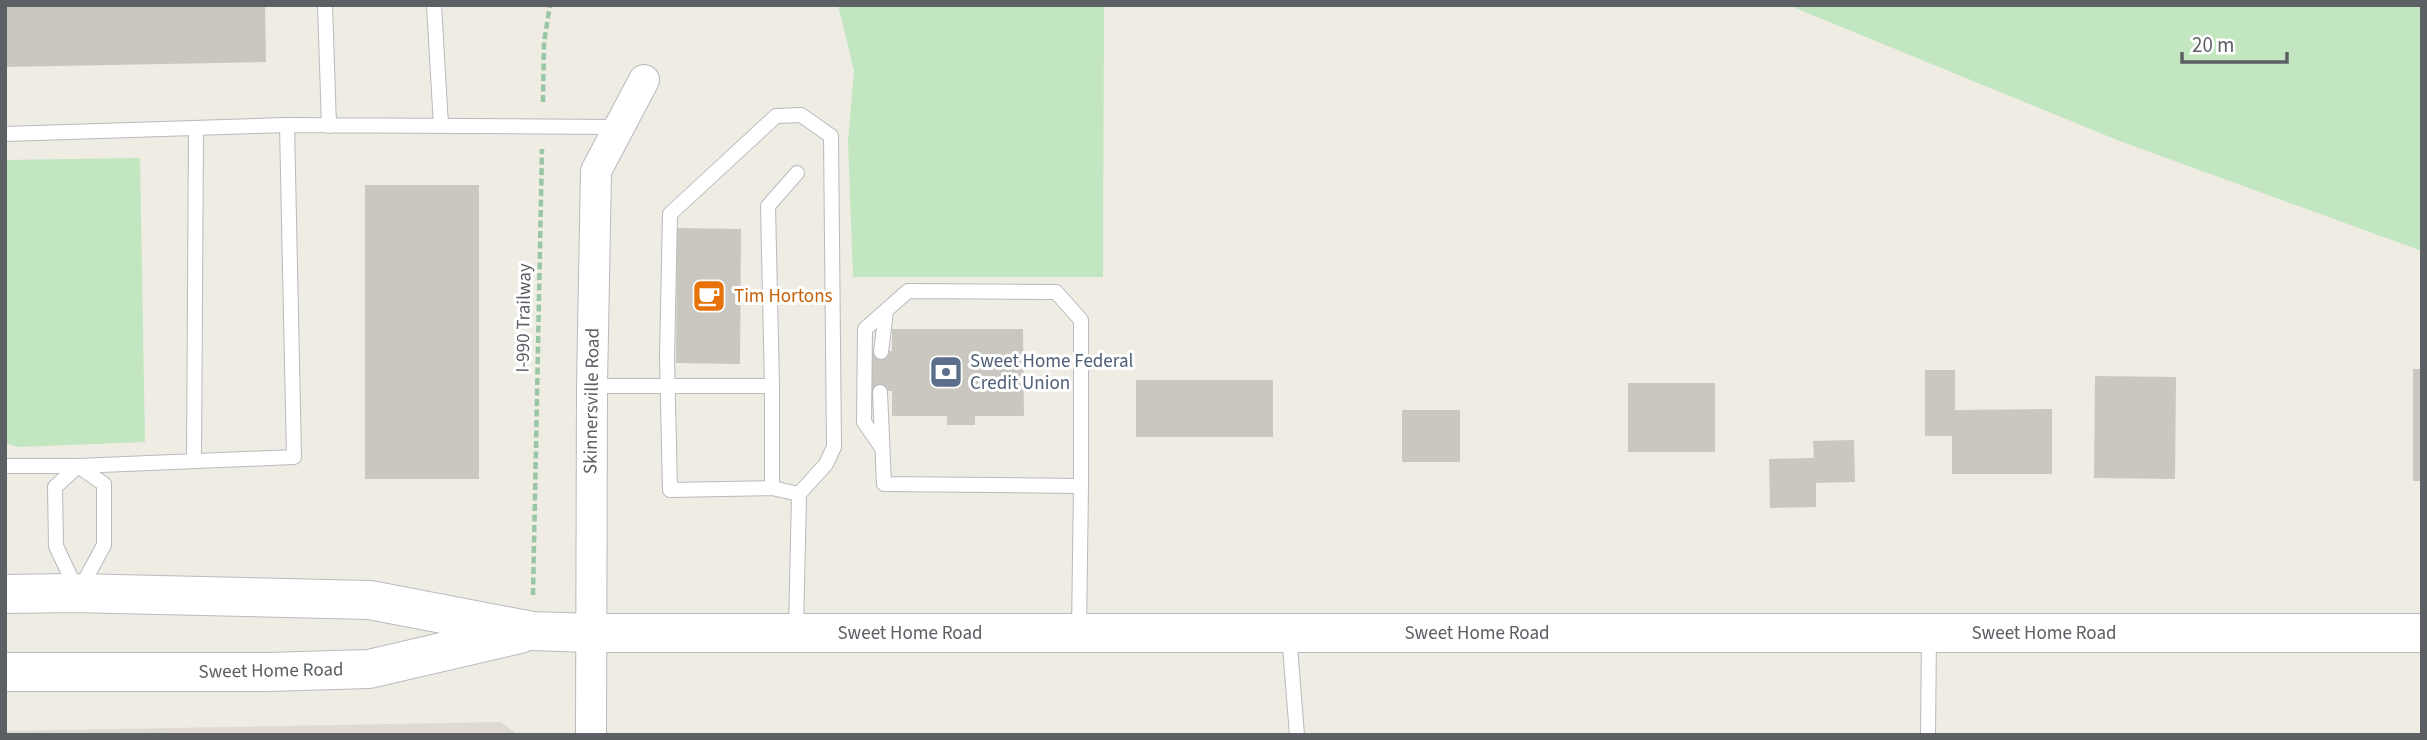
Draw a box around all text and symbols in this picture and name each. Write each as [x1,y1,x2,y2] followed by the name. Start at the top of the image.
[2182,21,2287,65] scale bar
[2192,30,2234,60] text: 20 m
[510,263,538,373] street label: I-990 Trailway
[690,277,728,315] cafe icon: Tim Hortons
[734,283,833,310] place label: Tim Hortons
[577,328,607,474] street label: Skinnersville Road
[970,348,1134,397] place label: Sweet Home Federal Credit Union
[927,353,965,391] bank icon: Sweet Home Federal Credit Union
[837,620,983,647] street label: Sweet Home Road
[1404,620,1550,647] street label: Sweet Home Road
[1971,620,2117,647] street label: Sweet Home Road
[198,656,344,686] street label: Sweet Home Road

